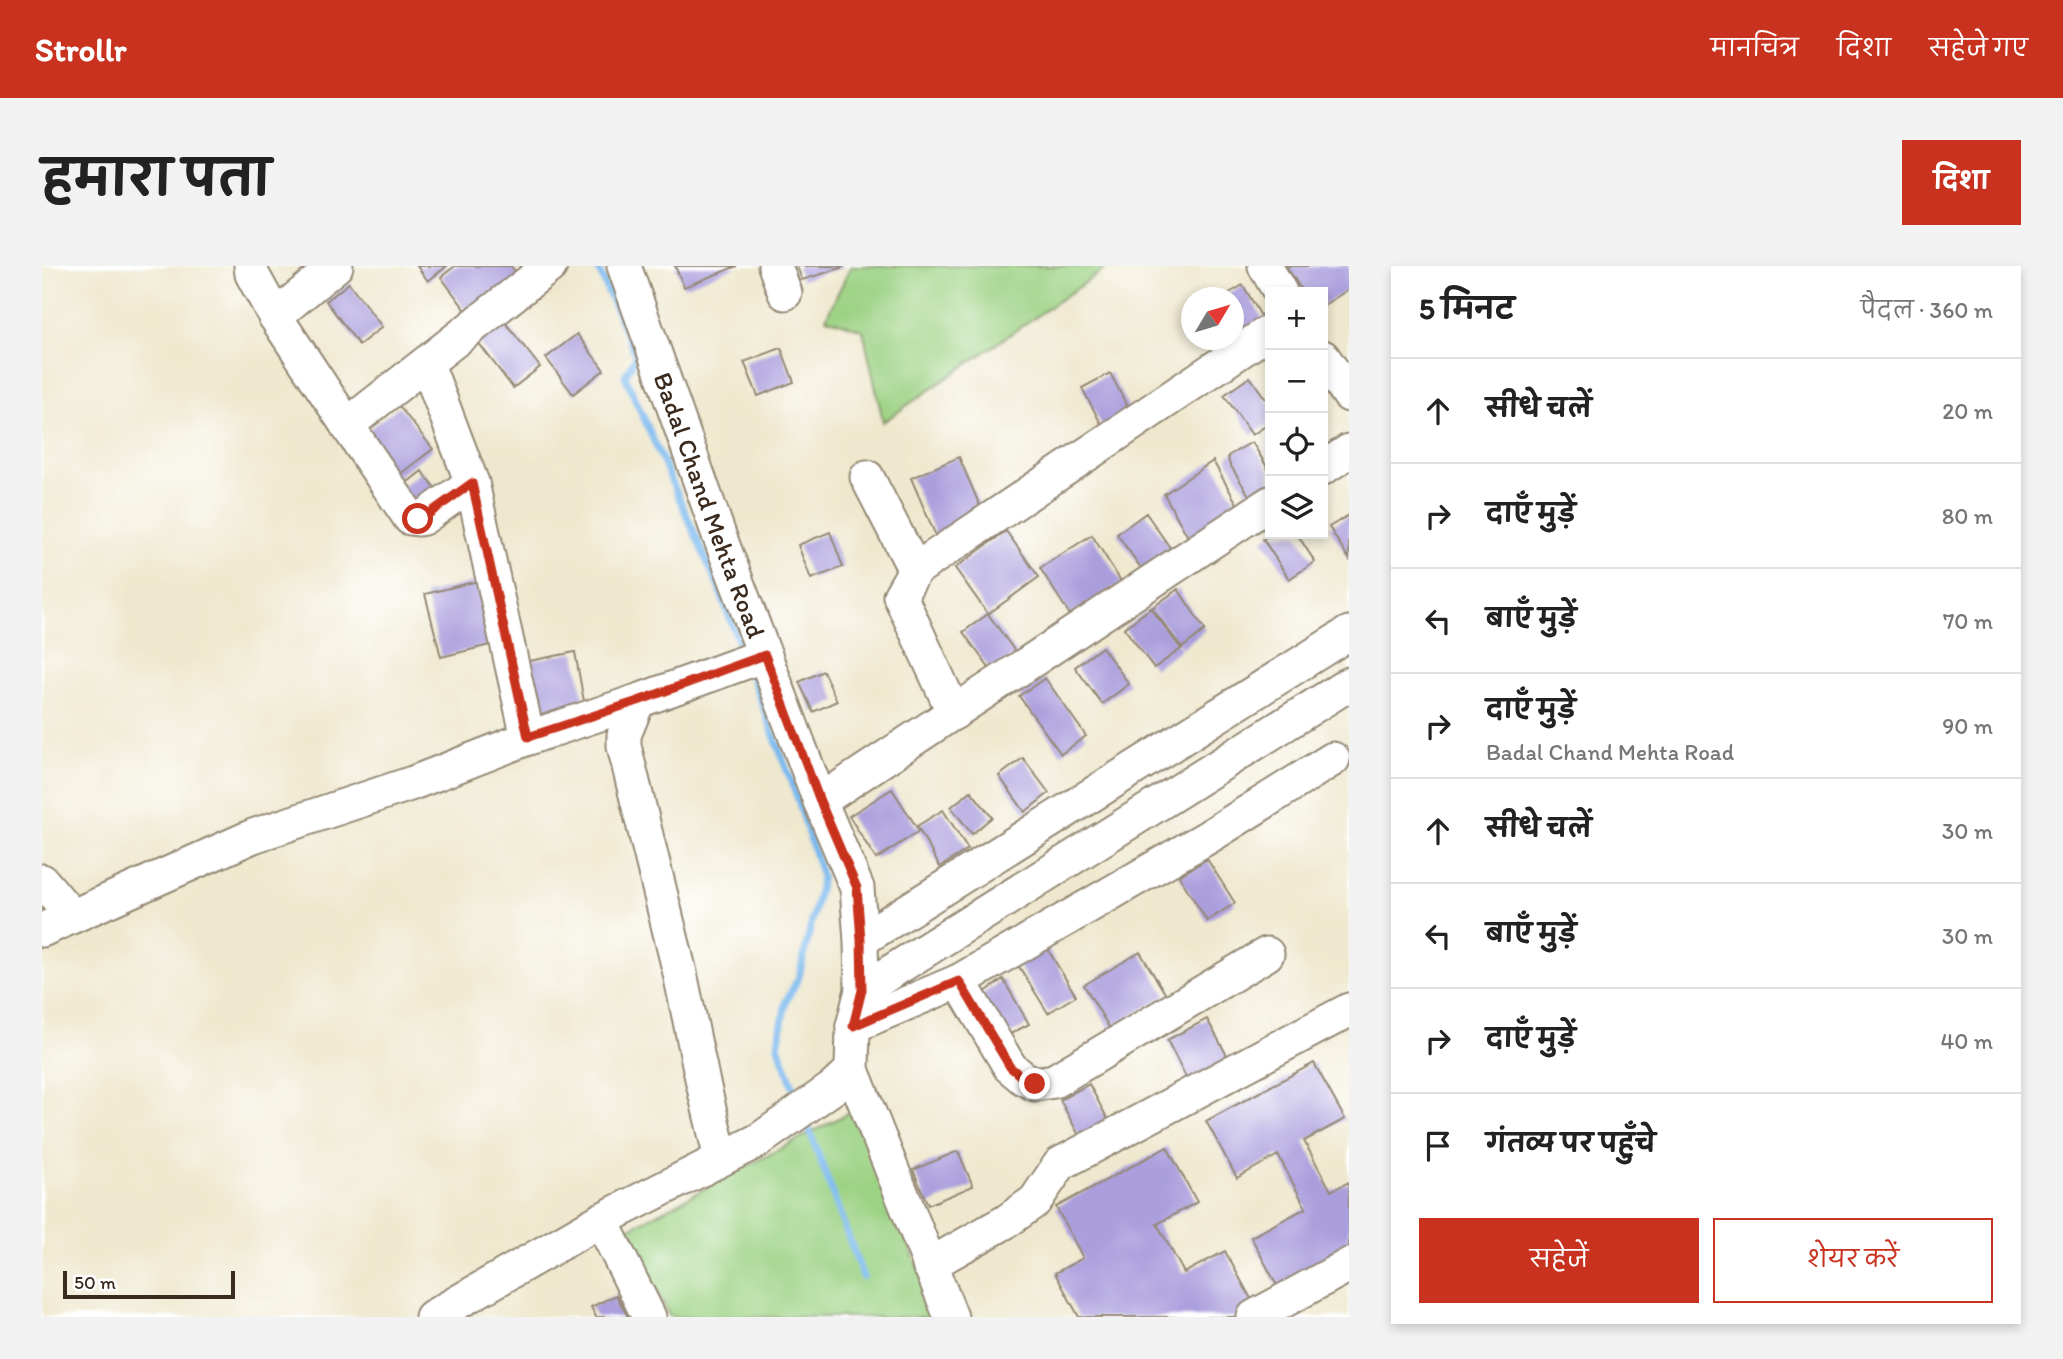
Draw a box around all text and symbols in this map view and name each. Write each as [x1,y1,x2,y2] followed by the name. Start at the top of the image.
[35,30,126,69] text: Strollr
[1711,33,1799,62] text: मानचित्र
[1837,33,1891,62] text: दिशा
[1929,33,2028,62] text: सहेजे गए
[1902,140,2021,225] button: दिशा
[42,148,271,207] text: हमारा पता
[1181,287,1244,350] north arrow
[1265,287,1328,539] map controls
[1265,287,1328,350] button: +
[1419,290,1514,327] text: 5 मिनट
[1861,296,1993,324] text: पैदल · 360 m
[1265,350,1328,413] button: −
[647,368,773,643] street label: Badal Chand Mehta Road
[1419,392,1457,430] icon: ahead
[1486,392,1592,424] text: सीधे चलें
[1942,397,1993,425] text: 20 m
[1265,413,1328,476] button: locate
[1265,476,1328,539] button: layers
[1419,497,1457,535] icon: right
[1486,497,1576,529] text: दाएँ मुड़ें
[1942,502,1993,530] text: 80 m
[402,503,433,534] route start
[1419,602,1457,640] icon: left
[1486,602,1576,634] text: बाएँ मुड़ें
[1943,607,1993,635] text: 70 m
[1486,693,1576,725] text: दाएँ मुड़ें
[1419,707,1457,745] icon: right
[1942,712,1993,740] text: 90 m
[1486,738,1734,766] text: Badal Chand Mehta Road
[1419,812,1457,850] icon: ahead
[1486,812,1592,844] text: सीधे चलें
[1942,817,1993,845] text: 30 m
[1419,917,1457,955] icon: left
[1486,917,1576,949] text: बाएँ मुड़ें
[1942,922,1993,950] text: 30 m
[1419,1022,1457,1060] icon: right
[1486,1022,1576,1054] text: दाएँ मुड़ें
[1940,1027,1993,1055] text: 40 m
[1019,1068,1050,1099] route end
[1419,1127,1457,1165] icon: arrive
[1486,1127,1656,1159] text: गंतव्य पर पहुँचे
[1419,1218,1699,1303] button: सहेजें
[1713,1218,1993,1303] button: शेयर करें
[63,1268,234,1300] scale bar
[74,1271,116,1294] text: 50 m

